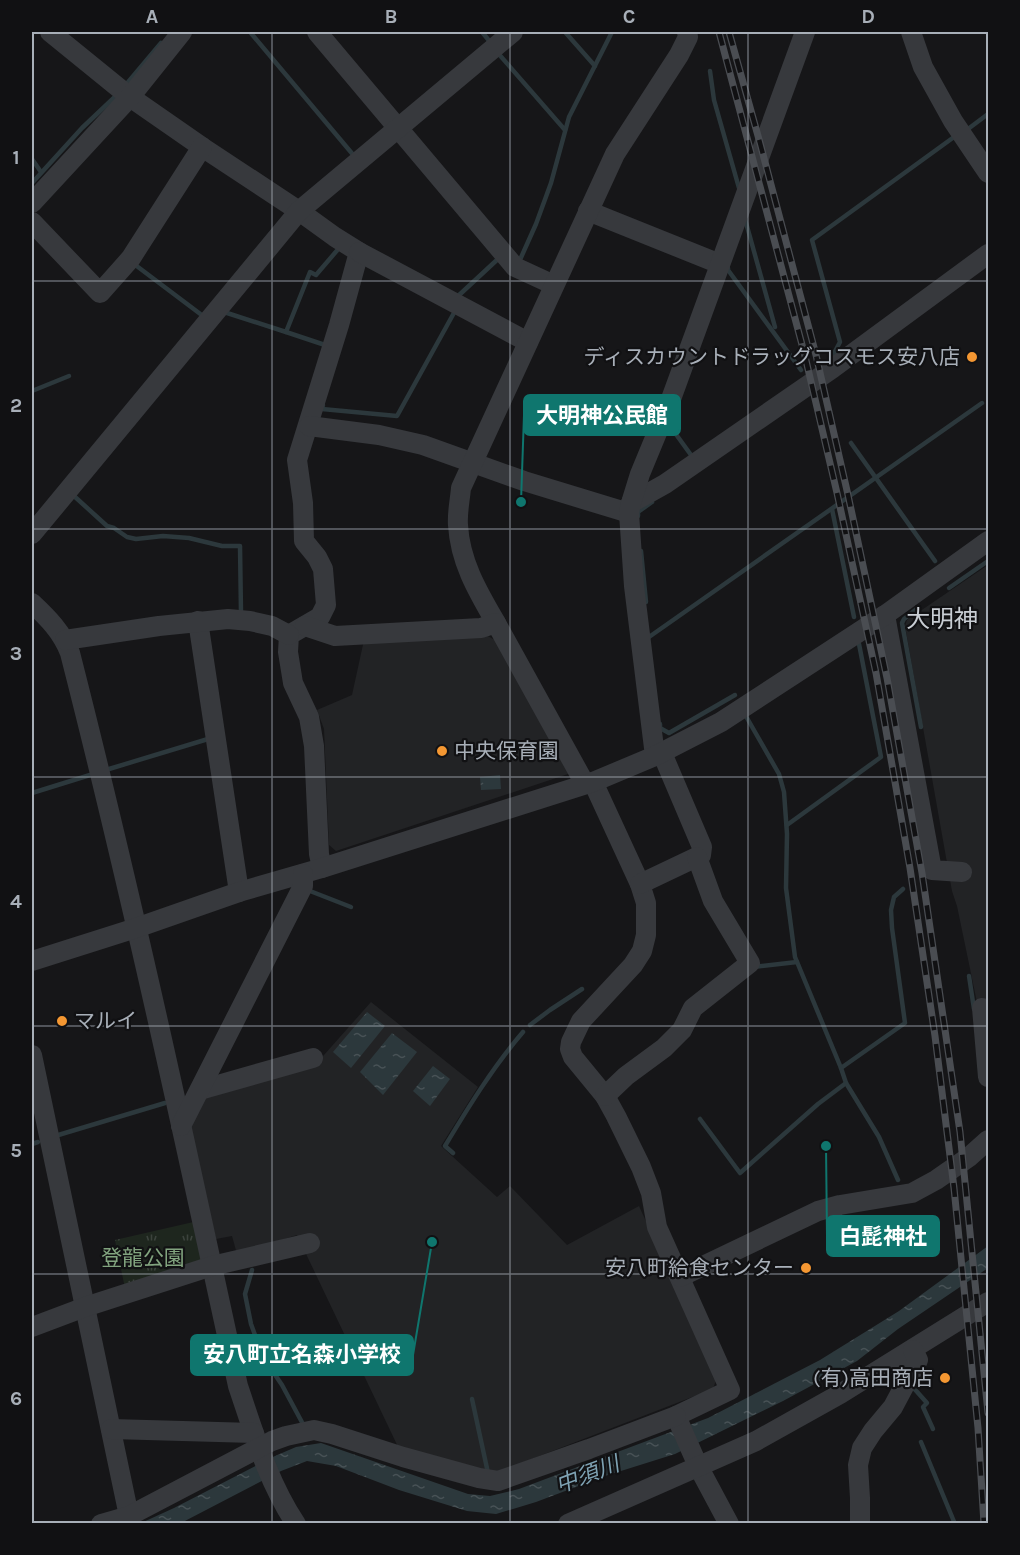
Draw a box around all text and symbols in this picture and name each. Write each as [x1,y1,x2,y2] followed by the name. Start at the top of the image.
[146,5,159,28] text: A
[385,5,397,28] text: B
[623,5,635,28] text: C
[861,5,875,28] text: D
[12,146,20,169] text: 1
[583,345,960,369] place label: ディスカウントドラッグコスモス安八店
[965,350,979,364] marker: ディスカウントドラッグコスモス安八店
[10,394,22,417] text: 2
[524,395,680,435] callout: 大明神公民館
[536,403,668,429] text: 大明神公民館
[906,605,978,633] district label: 大明神
[10,642,22,665] text: 3
[454,739,559,763] place label: 中央保育園
[435,744,449,758] marker: 中央保育園
[10,890,22,913] text: 4
[74,1009,137,1033] place label: マルイ
[55,1014,69,1028] marker: マルイ
[10,1139,22,1162] text: 5
[827,1216,939,1256] callout: 白髭神社
[839,1224,927,1250] text: 白髭神社
[101,1246,185,1270] park label: 登龍公園
[605,1256,794,1280] place label: 安八町給食センター
[799,1261,813,1275] marker: 安八町給食センター
[191,1335,413,1375] callout: 安八町立名森小学校
[203,1342,401,1368] text: 安八町立名森小学校
[813,1366,933,1390] place label: (有)高田商店
[938,1371,952,1385] marker: (有)高田商店
[10,1387,22,1410] text: 6
[552,1450,625,1499] water label: 中須川

